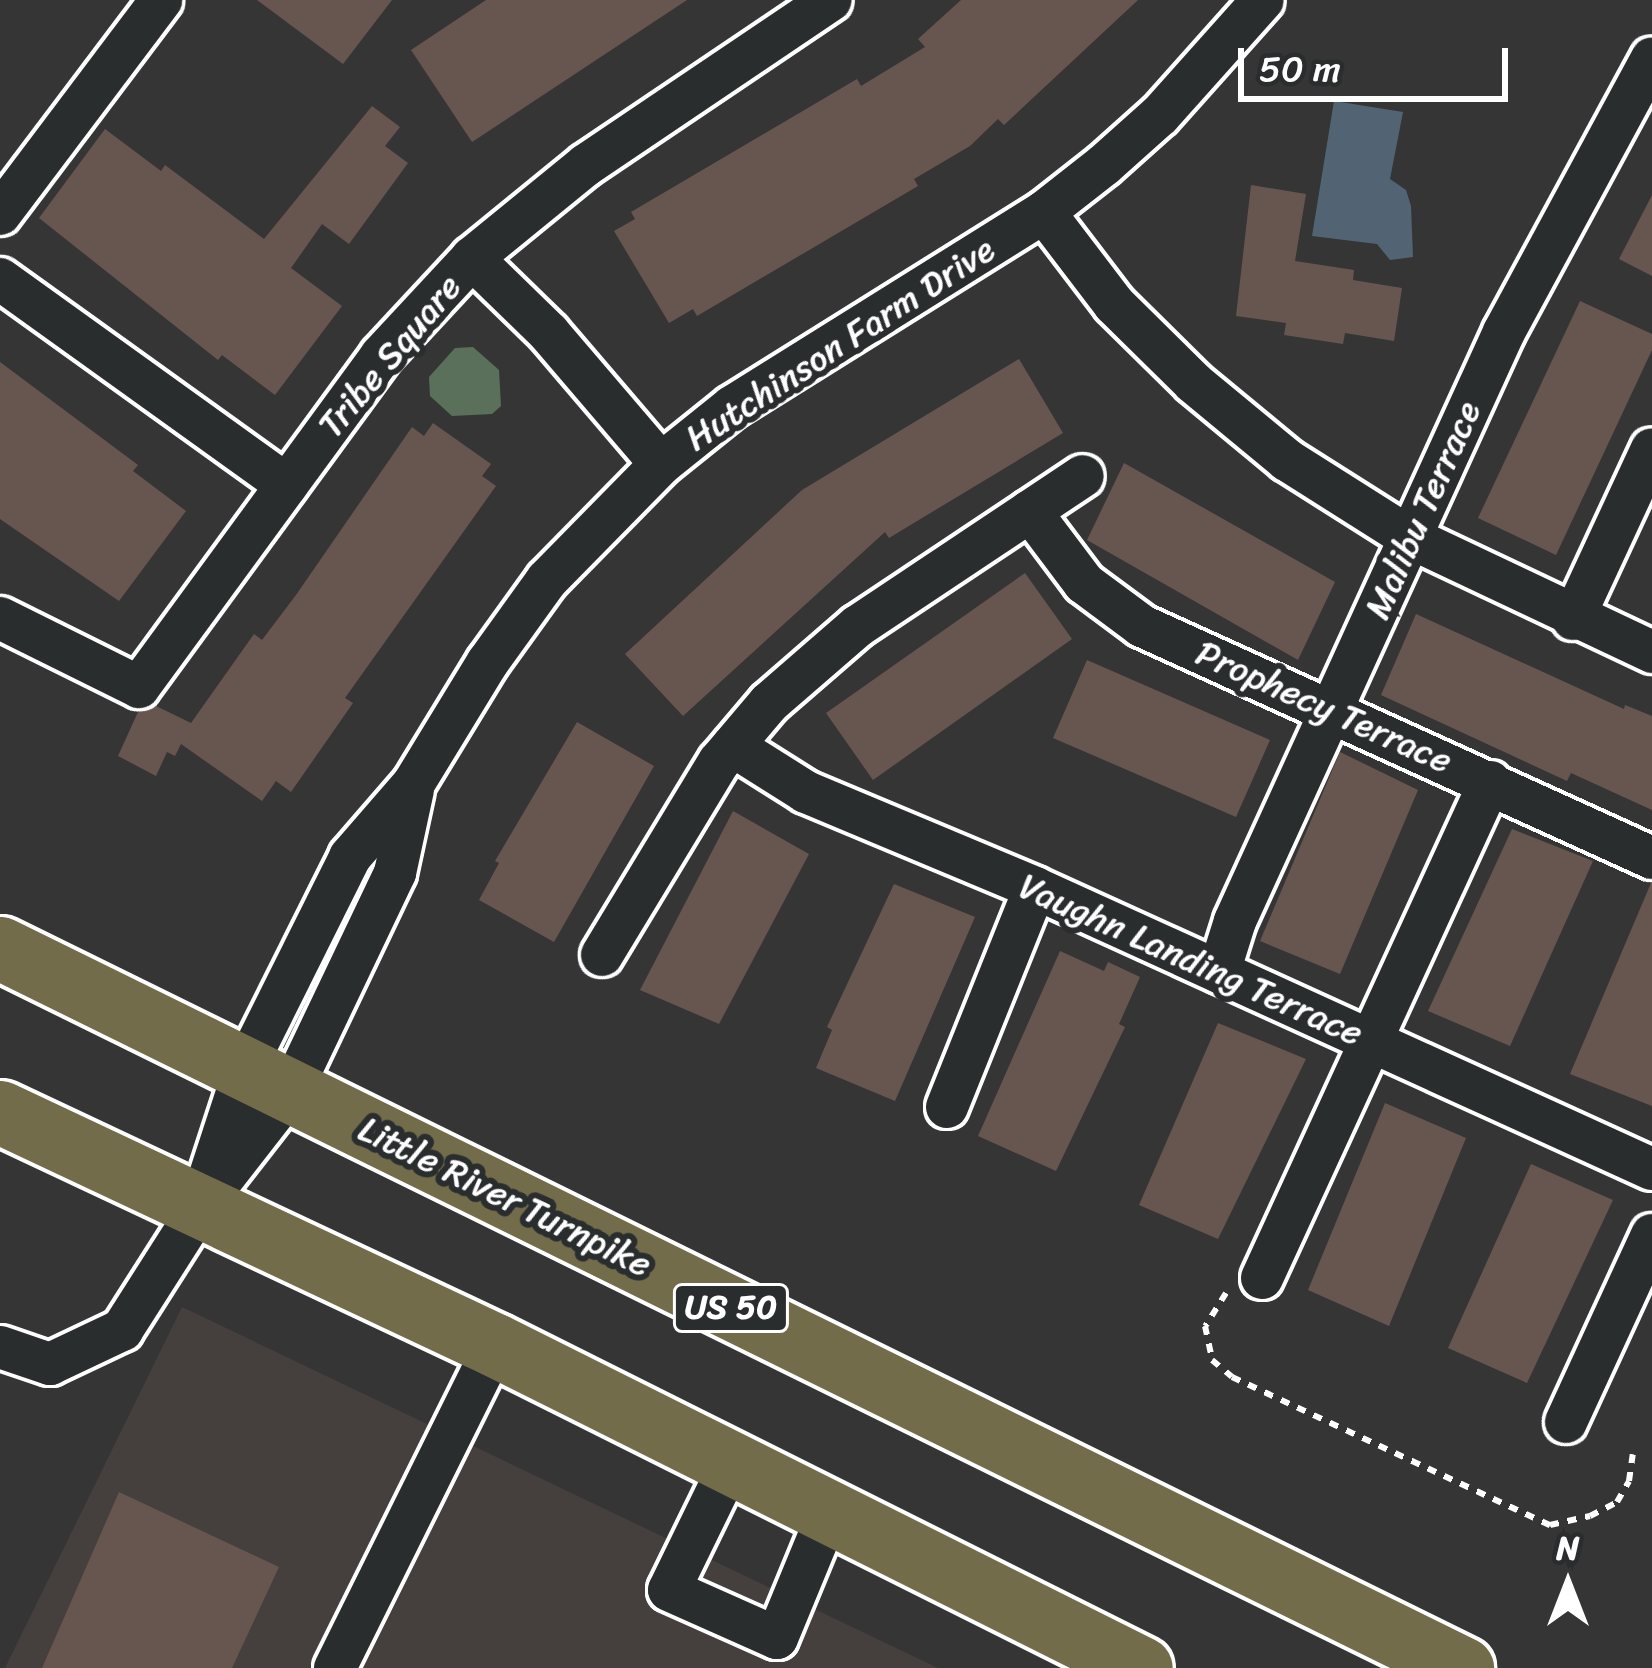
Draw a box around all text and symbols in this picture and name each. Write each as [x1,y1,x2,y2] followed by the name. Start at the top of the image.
[1244,24,1514,98] scale bar
[1259,37,1341,101] text: 50 m
[677,228,1003,460] street label: Hutchinson Farm Drive
[310,266,470,446] street label: Tribe Square
[1356,394,1490,626] street label: Malibu Terrace
[1189,631,1459,783] street label: Prophecy Terrace
[1013,865,1369,1055] street label: Vaughn Landing Terrace
[351,1107,659,1287] street label: Little River Turnpike
[671,1281,791,1335] road number: US 50
[1557,1519,1579,1577] text: N
[1508,1524,1628,1644] north arrow

